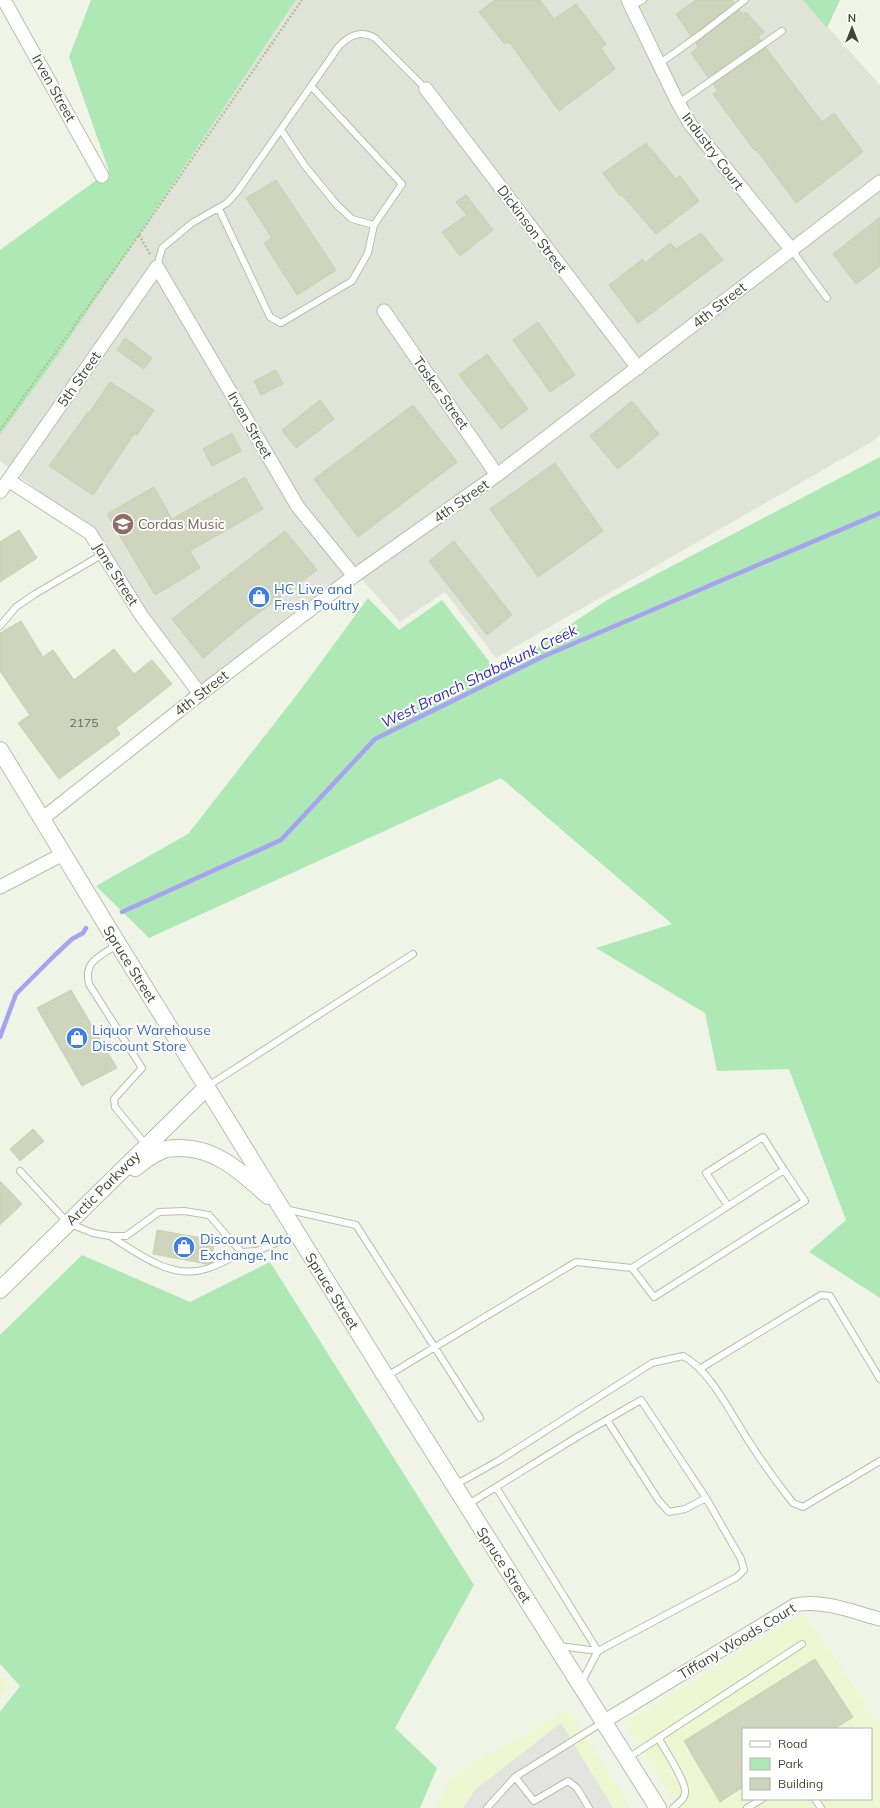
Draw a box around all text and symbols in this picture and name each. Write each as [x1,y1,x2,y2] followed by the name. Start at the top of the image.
[832,8,872,48] north arrow
[848,11,856,25] text: N
[28,51,80,125] street label: Irven Street
[678,109,748,193] street label: Industry Court
[493,182,571,276] street label: Dickinson Street
[688,278,750,332] street label: 4th Street
[53,348,105,410] street label: 5th Street
[409,353,473,433] street label: Tasker Street
[224,388,277,462] street label: Irven Street
[430,475,492,527] street label: 4th Street
[110,511,136,537] school or university icon: Cordas Music
[138,515,225,533] place label: Cordas Music
[90,539,143,609] street label: Jane Street
[274,580,360,614] place label: HC Live and Fresh Poultry
[246,584,272,610] shop icon: HC Live and Fresh Poultry
[378,620,581,732] water label: West Branch Shabakunk Creek
[170,666,232,720] street label: 4th Street
[70,715,98,730] house number: 2175
[99,922,161,1006] street label: Spruce Street
[92,1021,211,1055] place label: Liquor Warehouse Discount Store
[64,1025,90,1051] shop icon: Liquor Warehouse Discount Store
[62,1147,144,1229] street label: Arctic Parkway
[200,1230,292,1264] place label: Discount Auto Exchange, Inc
[171,1234,197,1260] shop icon: Discount Auto Exchange, Inc
[301,1249,363,1333] street label: Spruce Street
[473,1524,535,1606] street label: Spruce Street
[675,1599,799,1683] street label: Tiffany Woods Court
[742,1728,872,1800] legend
[778,1736,807,1751] text: Road
[778,1756,804,1771] text: Park
[778,1776,823,1791] text: Building

